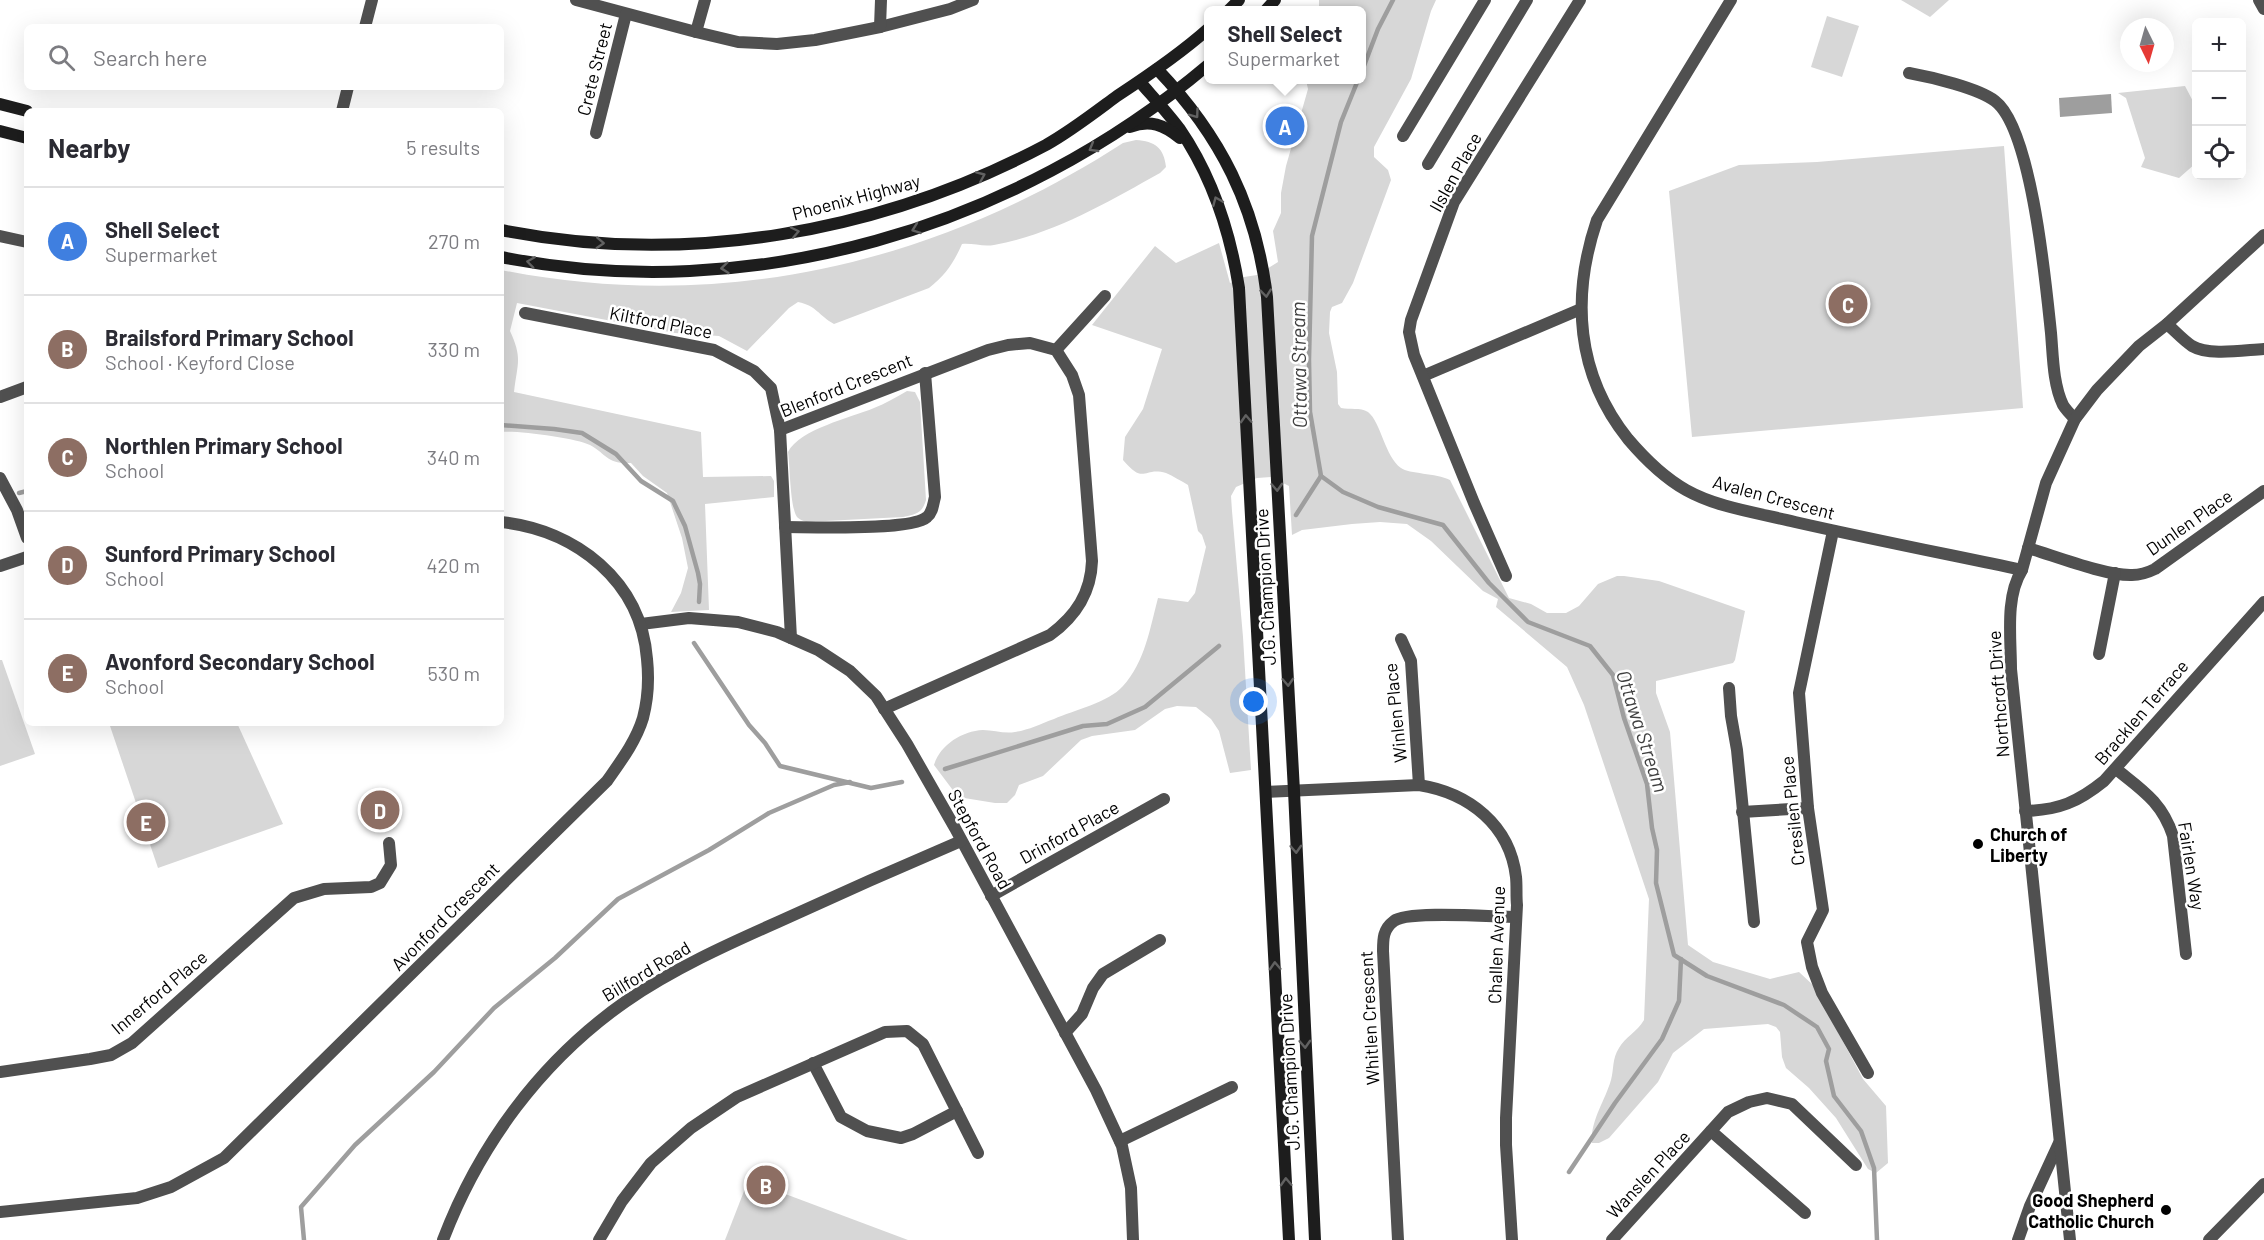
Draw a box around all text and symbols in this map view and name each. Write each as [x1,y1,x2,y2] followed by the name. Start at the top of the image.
[1204,6,1366,84] popup
[2120,18,2174,72] north arrow
[2192,18,2246,180] map controls
[2192,18,2246,72] button: +
[572,20,616,118] street label: Crete Street
[1228,20,1342,46] text: Shell Select
[24,24,504,90] search box
[45,41,78,74] icon: search
[93,44,207,70] text: Search here
[1228,46,1340,70] text: Supermarket
[2192,72,2246,126] button: −
[1266,104,1304,148] pin: A
[1188,107,1199,118] one-way arrow
[2192,126,2246,180] button: locate
[1424,128,1486,216] street label: Ilslen Place
[48,132,130,163] text: Nearby
[406,135,480,159] text: 5 results
[1089,141,1099,152] one-way arrow
[789,169,923,225] street label: Phoenix Highway
[974,171,985,183] one-way arrow
[1212,196,1224,207] one-way arrow
[105,216,220,242] text: Shell Select
[911,222,922,235] one-way arrow
[789,226,799,239] one-way arrow
[61,229,74,253] text: A
[428,229,480,253] text: 270 m
[596,236,605,249] one-way arrow
[105,242,218,266] text: Supermarket
[526,256,536,268] one-way arrow
[721,261,730,274] one-way arrow
[1828,282,1868,326] pin: C
[1259,288,1272,297] one-way arrow
[608,301,714,343] street label: Kiltford Place
[1285,301,1311,429] water label: Ottawa Stream
[105,324,354,350] text: Brailsford Primary School
[61,337,74,361] text: B
[428,337,480,361] text: 330 m
[777,348,915,422] street label: Blenford Crescent
[105,350,295,374] text: School · Keyford Close
[1239,415,1252,424] one-way arrow
[105,432,343,458] text: Northlen Primary School
[61,445,74,469] text: C
[427,445,480,469] text: 340 m
[105,458,164,482] text: School
[1710,470,1838,524] street label: Avalen Crescent
[1271,483,1284,492] one-way arrow
[2142,484,2236,560] street label: Dunlen Place
[1250,508,1280,666] street label: J.G. Champion Drive
[105,540,335,566] text: Sunford Primary School
[61,553,74,577] text: D
[426,553,480,577] text: 420 m
[105,566,164,590] text: School
[1983,630,2013,758] street label: Northcroft Drive
[105,648,375,674] text: Avonford Secondary School
[2089,655,2193,769] street label: Bracklen Terrace
[62,661,73,685] text: E
[428,661,480,685] text: 530 m
[1379,662,1411,764] street label: Winlen Place
[1612,667,1674,795] water label: Ottawa Stream
[105,674,164,698] text: School
[1281,678,1294,687] one-way arrow
[1239,687,1268,716] your location
[1775,755,1809,867] street label: Cresilen Place
[943,785,1017,893] street label: Stepford Road
[360,788,400,832] pin: D
[1016,796,1122,868] street label: Drinford Place
[126,800,166,844] pin: E
[2174,820,2210,912] street label: Fairlen Way
[1990,823,2067,866] place label: Church of Liberty
[1971,837,1985,851] marker: Church of Liberty
[1290,845,1303,854] one-way arrow
[386,857,504,975] street label: Avonford Crescent
[1483,886,1509,1004] street label: Challen Avenue
[598,936,694,1006] street label: Billford Road
[107,945,211,1039] street label: Innerford Place
[1354,950,1384,1086] street label: Whitlen Crescent
[1268,961,1281,970] one-way arrow
[1274,993,1304,1151] street label: J.G. Champion Drive
[1299,1040,1312,1049] one-way arrow
[1602,1125,1694,1223] street label: Wanslen Place
[746,1162,786,1208] pin: B
[1279,1177,1292,1186] one-way arrow
[2028,1189,2154,1232] place label: Good Shepherd Catholic Church
[2159,1203,2173,1217] marker: Good Shepherd Catholic Church

